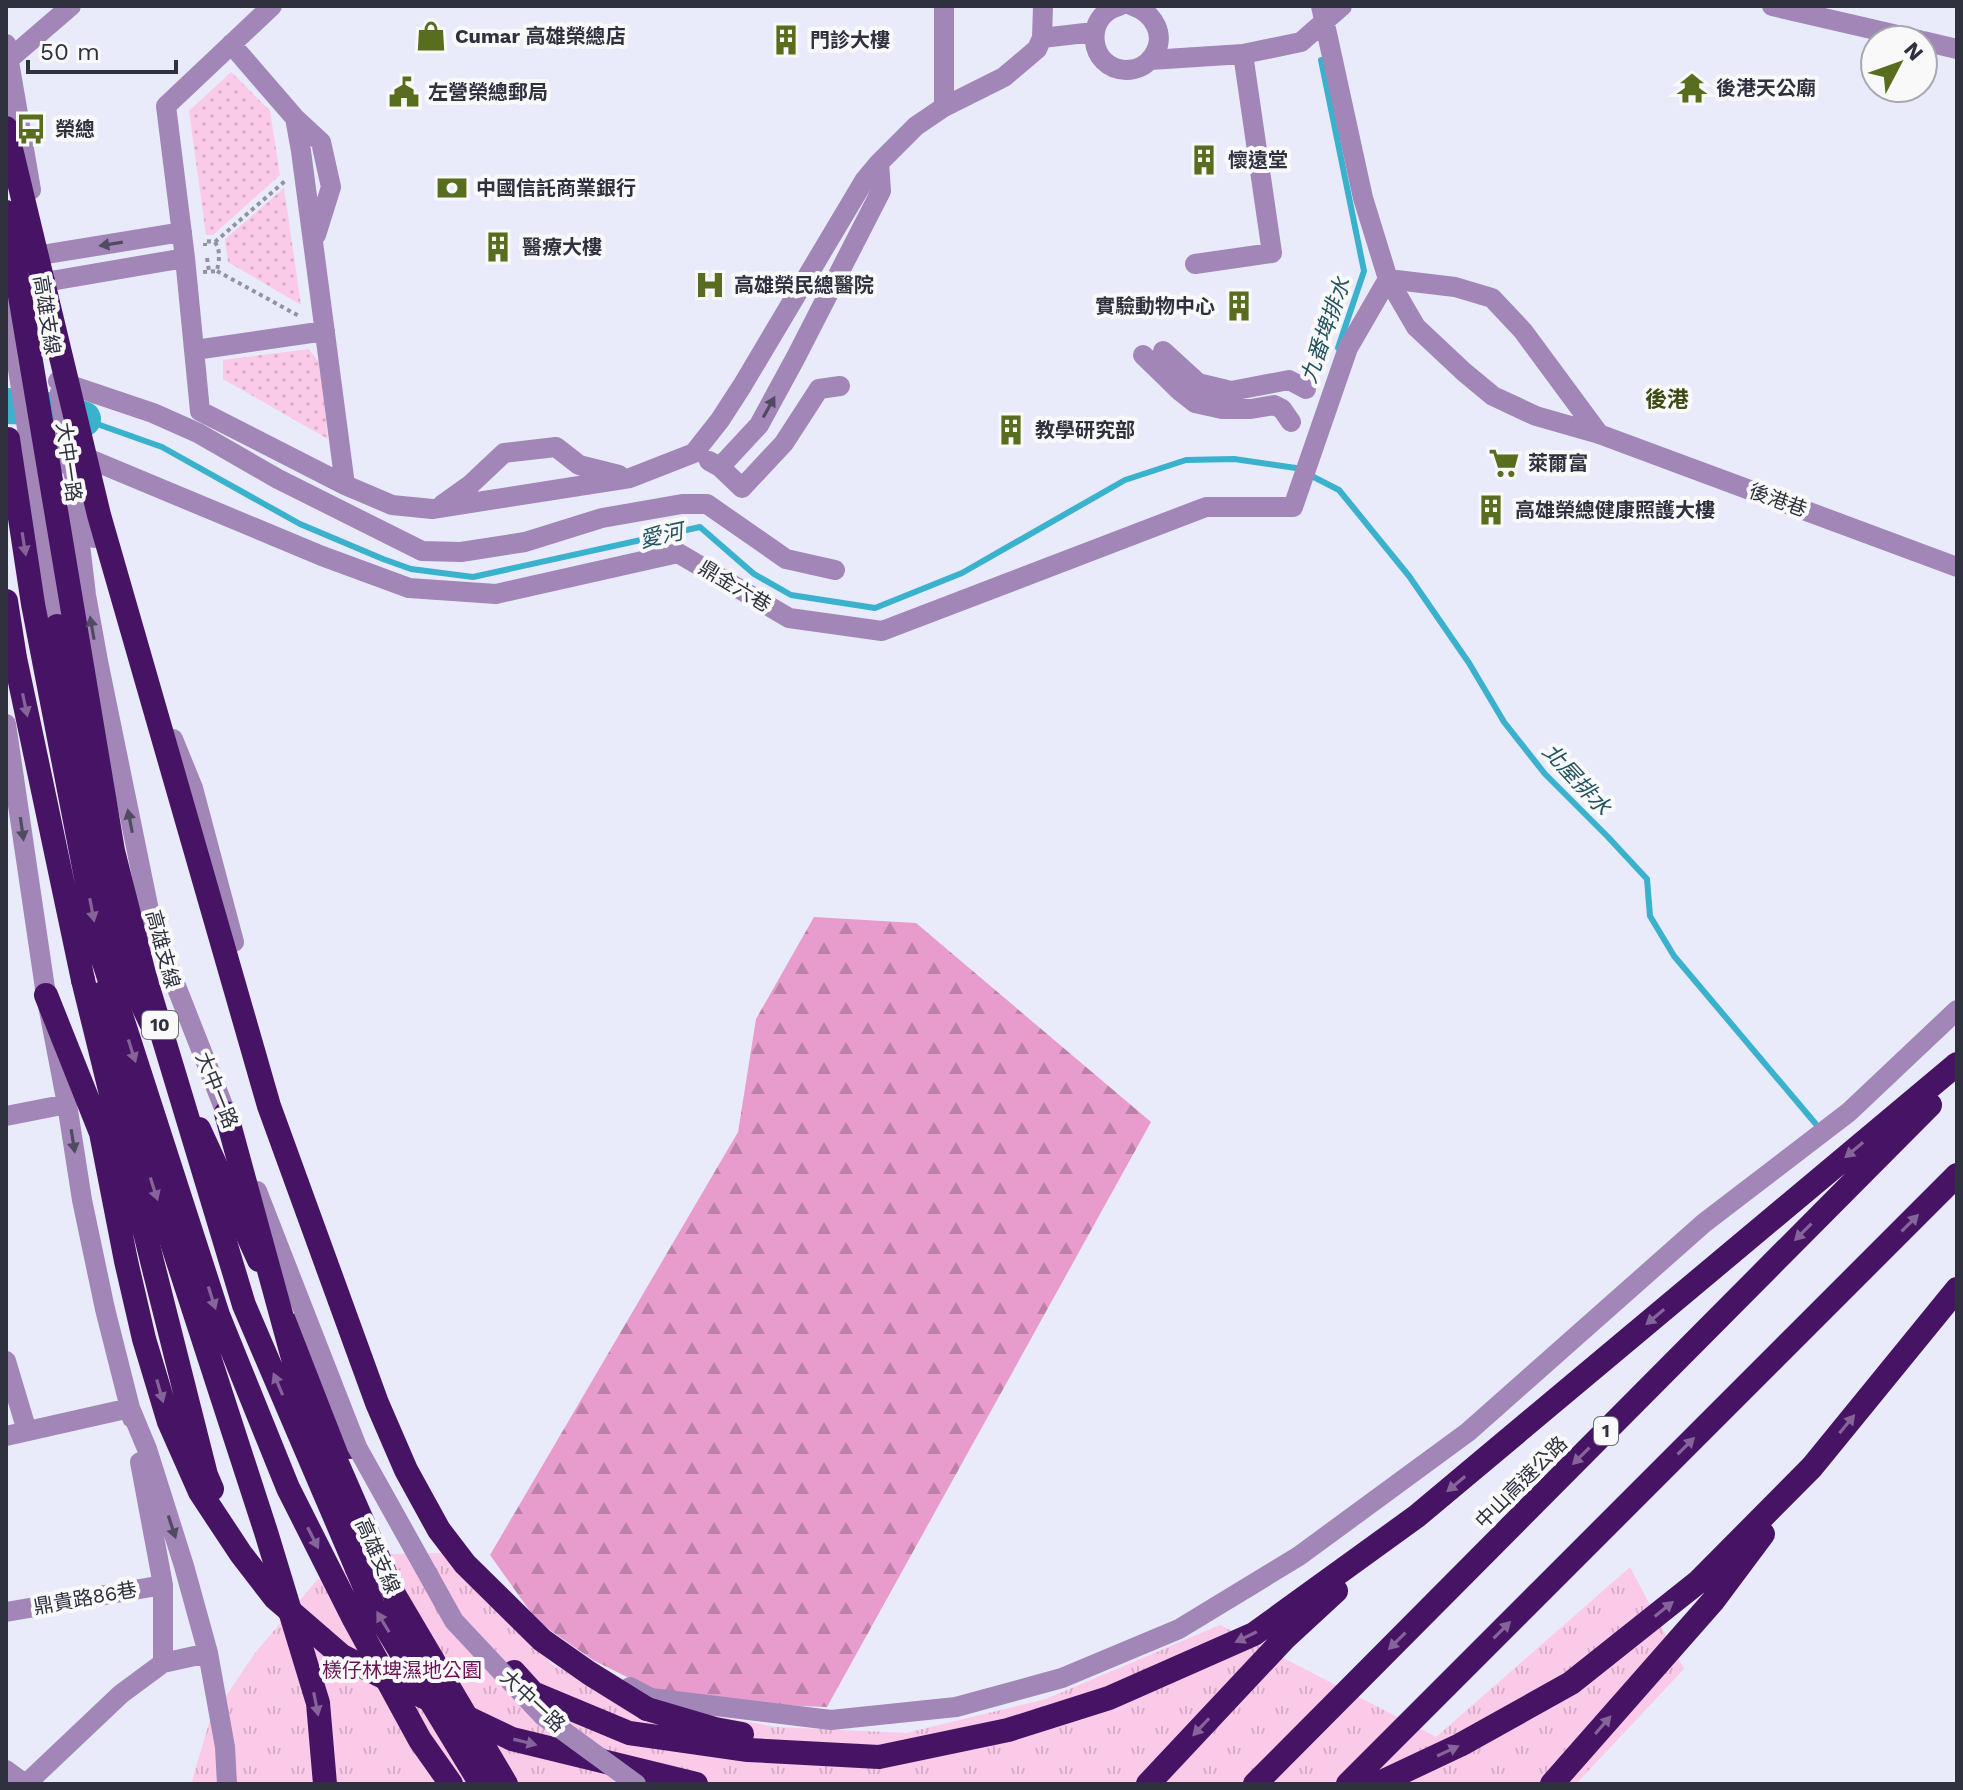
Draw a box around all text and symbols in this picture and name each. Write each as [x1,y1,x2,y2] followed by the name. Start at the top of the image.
[414,19,448,53] shop icon: Cumar 高雄榮總店
[769,23,803,57] building icon: 門診大樓
[28,24,176,74] scale bar
[455,24,625,48] place label: Cumar 高雄榮總店
[1859,24,1939,104] north arrow
[810,28,890,52] place label: 門診大樓
[1899,37,1929,66] text: N
[40,38,100,66] text: 50 m
[1675,71,1709,105] temple icon: 後港天公廟
[387,75,421,109] public building icon: 左營榮總郵局
[1716,76,1816,100] place label: 後港天公廟
[428,80,548,104] place label: 左營榮總郵局
[14,112,48,146] bus stop icon: 榮總
[55,117,95,141] place label: 榮總
[1187,143,1221,177] building icon: 懷遠堂
[1228,148,1288,172] place label: 懷遠堂
[435,171,469,205] bank icon: 中國信託商業銀行
[476,176,636,200] place label: 中國信託商業銀行
[481,230,515,264] building icon: 醫療大樓
[522,235,602,259] place label: 醫療大樓
[99,238,124,250] one-way arrow
[693,268,727,302] hospital icon: 高雄榮民總醫院
[734,273,874,297] place label: 高雄榮民總醫院
[1296,273,1356,386] water label: 九番埤排水
[29,274,65,356] street label: 高雄支線
[1222,289,1256,323] building icon: 實驗動物中心
[1095,294,1215,318] place label: 實驗動物中心
[1645,387,1689,412] district label: 後港
[762,395,776,418] one-way arrow
[994,413,1028,447] building icon: 教學研究部
[1035,418,1135,442] place label: 教學研究部
[52,421,86,503] street label: 大中一路
[1487,446,1521,480] supermarket icon: 萊爾富
[1528,451,1588,475] place label: 萊爾富
[1746,478,1810,522] street label: 後港巷
[1474,493,1508,527] building icon: 高雄榮總健康照護大樓
[1515,498,1715,522] place label: 高雄榮總健康照護大樓
[637,518,689,552] water label: 愛河
[18,532,31,557] one-way arrow
[695,555,775,617] street label: 鼎金六巷
[86,615,98,640] one-way arrow
[19,693,32,718] one-way arrow
[1537,739,1616,821] water label: 北屋排水
[124,809,136,834] one-way arrow
[16,817,29,842] one-way arrow
[86,898,98,923] one-way arrow
[141,907,185,991] street label: 高雄支線
[142,1011,178,1039] road number: 10
[127,1040,139,1064] one-way arrow
[191,1048,243,1132] street label: 大中一路
[67,1129,80,1154] one-way arrow
[1845,1141,1865,1158] one-way arrow
[148,1177,161,1201] one-way arrow
[1900,1214,1919,1233] one-way arrow
[1794,1222,1813,1241] one-way arrow
[207,1287,219,1311] one-way arrow
[1645,1308,1665,1325] one-way arrow
[271,1372,284,1396] one-way arrow
[154,1380,167,1404] one-way arrow
[1838,1414,1855,1434] one-way arrow
[1594,1417,1618,1445] road number: 1
[1470,1431,1572,1533] street label: 中山高速公路
[1676,1437,1695,1456] one-way arrow
[1572,1446,1590,1465] one-way arrow
[1446,1475,1466,1492] one-way arrow
[351,1515,405,1597] street label: 高雄支線
[166,1516,179,1540] one-way arrow
[306,1527,320,1550] one-way arrow
[31,1577,139,1619] street label: 鼎貴路86巷
[1654,1601,1674,1617] one-way arrow
[376,1611,390,1633] one-way arrow
[1493,1621,1511,1640] one-way arrow
[1234,1630,1257,1644] one-way arrow
[1388,1631,1407,1649] one-way arrow
[322,1658,482,1682] park label: 檨仔林埤濕地公園
[496,1665,570,1737] street label: 大中一路
[311,1691,323,1716] one-way arrow
[1594,1716,1612,1735] one-way arrow
[1193,1717,1211,1736] one-way arrow
[512,1736,537,1749] one-way arrow
[1436,1744,1460,1758] one-way arrow

